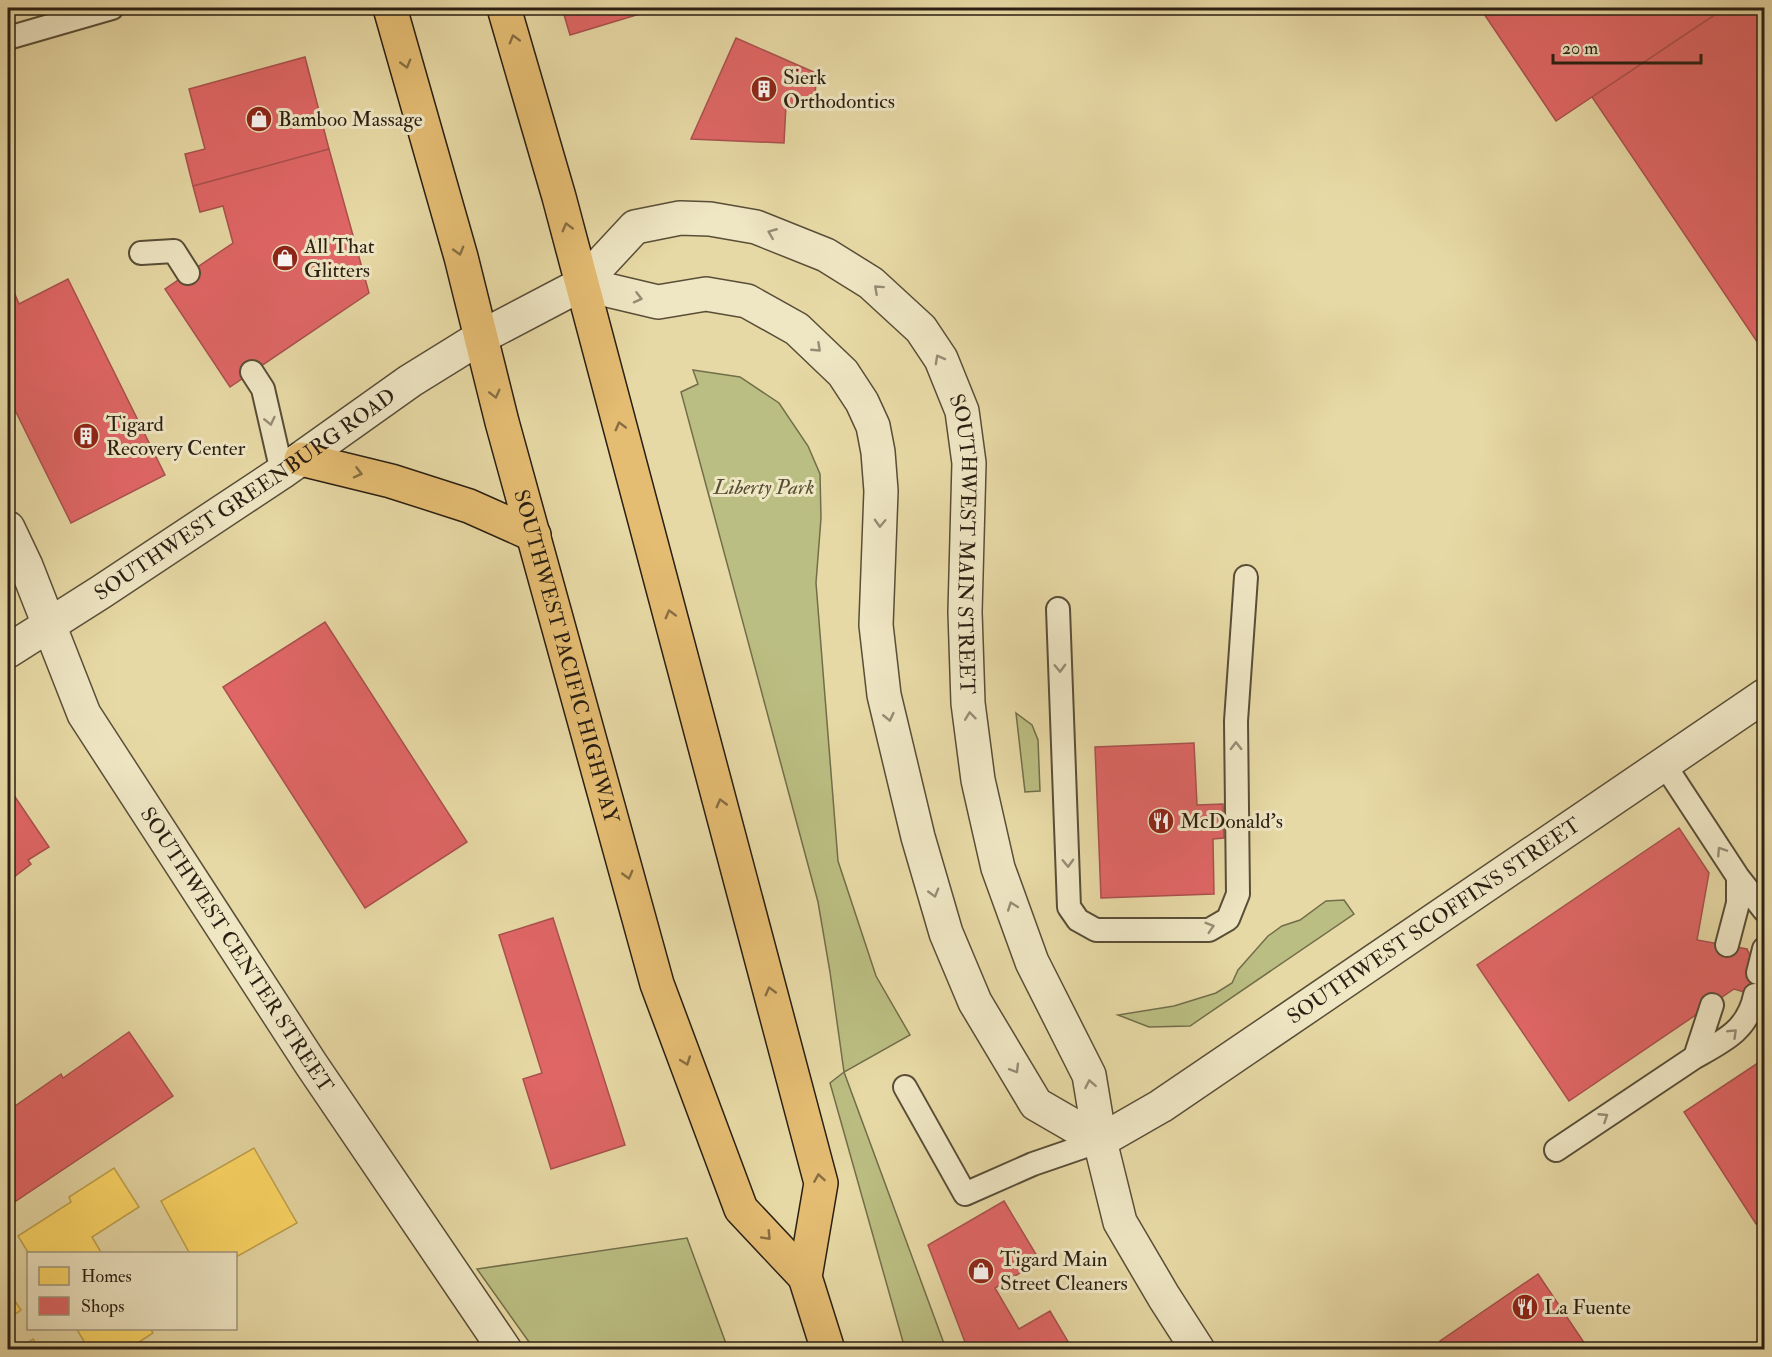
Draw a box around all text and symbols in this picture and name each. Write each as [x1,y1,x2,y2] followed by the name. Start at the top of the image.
[1553,27,1702,65] scale bar
[509,34,521,45] one-way arrow
[1562,37,1598,60] text: 20 m
[399,58,411,69] one-way arrow
[783,64,895,115] place label: Sierk Orthodontics
[749,74,779,104] building icon: Sierk Orthodontics
[244,104,274,134] shop icon: Bamboo Massage
[278,106,423,133] place label: Bamboo Massage
[562,222,574,233] one-way arrow
[767,228,778,240] one-way arrow
[303,233,375,284] place label: All That Glitters
[270,243,300,273] shop icon: All That Glitters
[452,245,464,256] one-way arrow
[874,285,885,296] one-way arrow
[633,290,643,303] one-way arrow
[809,341,820,352] one-way arrow
[935,354,946,365] one-way arrow
[89,383,401,607] street label: SOUTHWEST GREENBURG ROAD
[488,389,501,399] one-way arrow
[943,390,982,695] street label: SOUTHWEST MAIN STREET
[106,411,246,462] place label: Tigard Recovery Center
[263,416,276,426] one-way arrow
[71,421,101,451] building icon: Tigard Recovery Center
[615,421,627,432] one-way arrow
[353,465,363,478] one-way arrow
[713,474,814,501] park label: Liberty Park
[507,487,625,827] street label: SOUTHWEST PACIFIC HIGHWAY
[874,519,887,528] one-way arrow
[665,609,678,619] one-way arrow
[1054,663,1066,672] one-way arrow
[964,711,976,721] one-way arrow
[882,712,895,722] one-way arrow
[1230,742,1242,751] one-way arrow
[715,798,728,808] one-way arrow
[134,802,340,1098] street label: SOUTHWEST CENTER STREET
[1146,806,1176,836] restaurant icon: McDonald's
[1180,808,1283,835] place label: McDonald's
[1282,811,1586,1030] street label: SOUTHWEST SCOFFINS STREET
[1717,847,1728,858] one-way arrow
[1061,858,1074,867] one-way arrow
[620,870,633,880] one-way arrow
[927,887,939,898] one-way arrow
[1006,901,1019,912] one-way arrow
[1204,922,1214,934] one-way arrow
[765,986,778,996] one-way arrow
[1727,1029,1737,1040] one-way arrow
[678,1055,691,1066] one-way arrow
[1008,1063,1019,1073] one-way arrow
[1084,1079,1097,1089] one-way arrow
[1598,1114,1609,1125] one-way arrow
[813,1173,825,1182] one-way arrow
[759,1229,770,1240] one-way arrow
[1000,1246,1128,1297] place label: Tigard Main Street Cleaners
[27,1252,237,1330] legend
[966,1256,996,1286] shop icon: Tigard Main Street Cleaners
[81,1265,132,1288] text: Homes
[1510,1292,1540,1322] restaurant icon: La Fuente
[1544,1294,1631,1321] place label: La Fuente
[81,1295,124,1318] text: Shops

